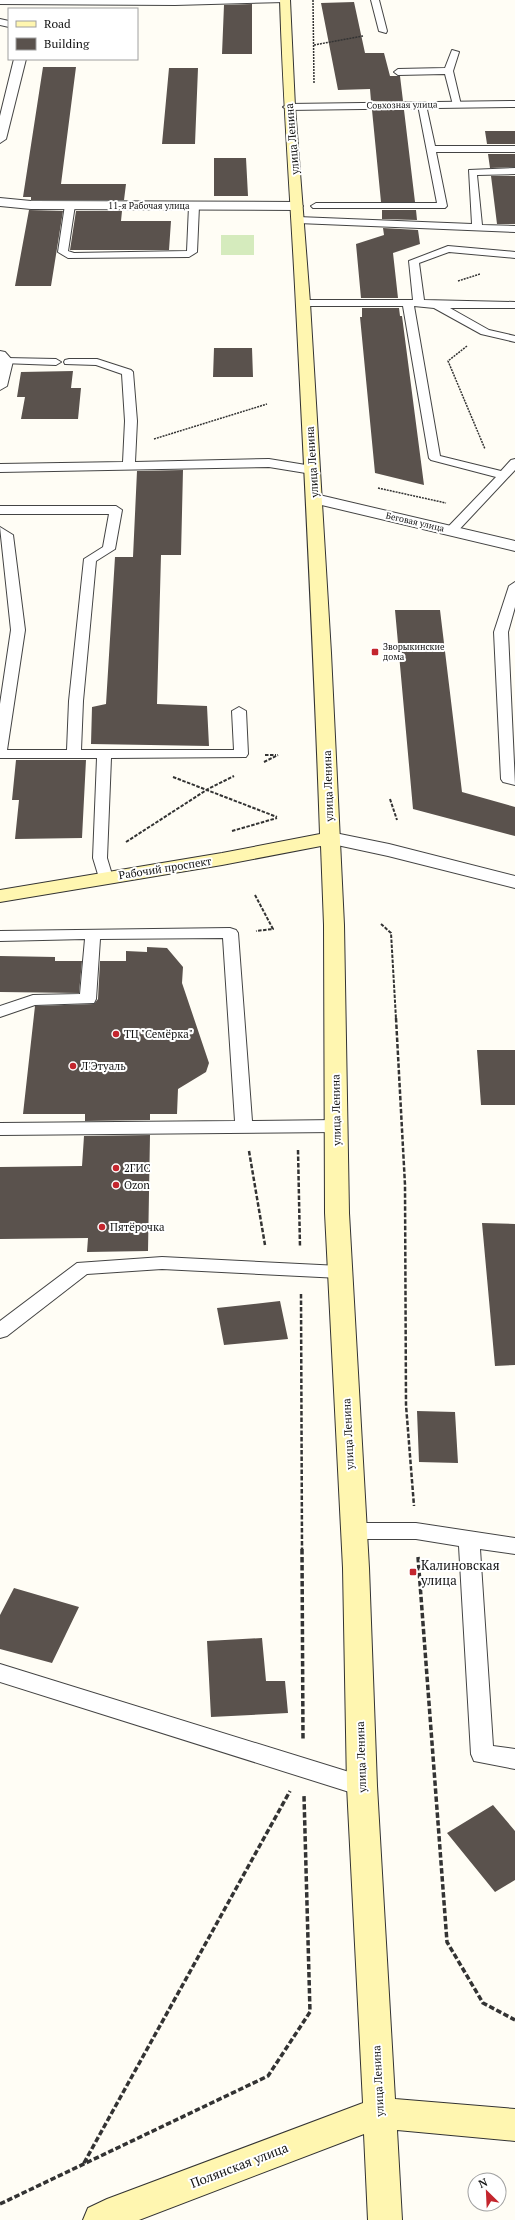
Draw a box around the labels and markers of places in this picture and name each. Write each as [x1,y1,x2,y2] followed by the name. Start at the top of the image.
[383,641,445,663] place label: Зворыкинские дома
[370,647,380,657] marker: Зворыкинские дома
[124,1027,193,1041] place label: ТЦ "Семёрка"
[111,1029,121,1039] marker: ТЦ "Семёрка"
[80,1059,126,1073] place label: Л'Этуаль
[68,1061,78,1071] marker: Л'Этуаль
[124,1161,151,1175] place label: 2ГИС
[111,1163,121,1173] marker: 2ГИС
[124,1178,150,1192] place label: Ozon
[111,1180,121,1190] marker: Ozon
[110,1220,165,1234] place label: Пятёрочка
[97,1222,107,1232] marker: Пятёрочка
[420,1556,500,1589] place label: Калиновская улица
[408,1567,418,1577] marker: Калиновская улица

